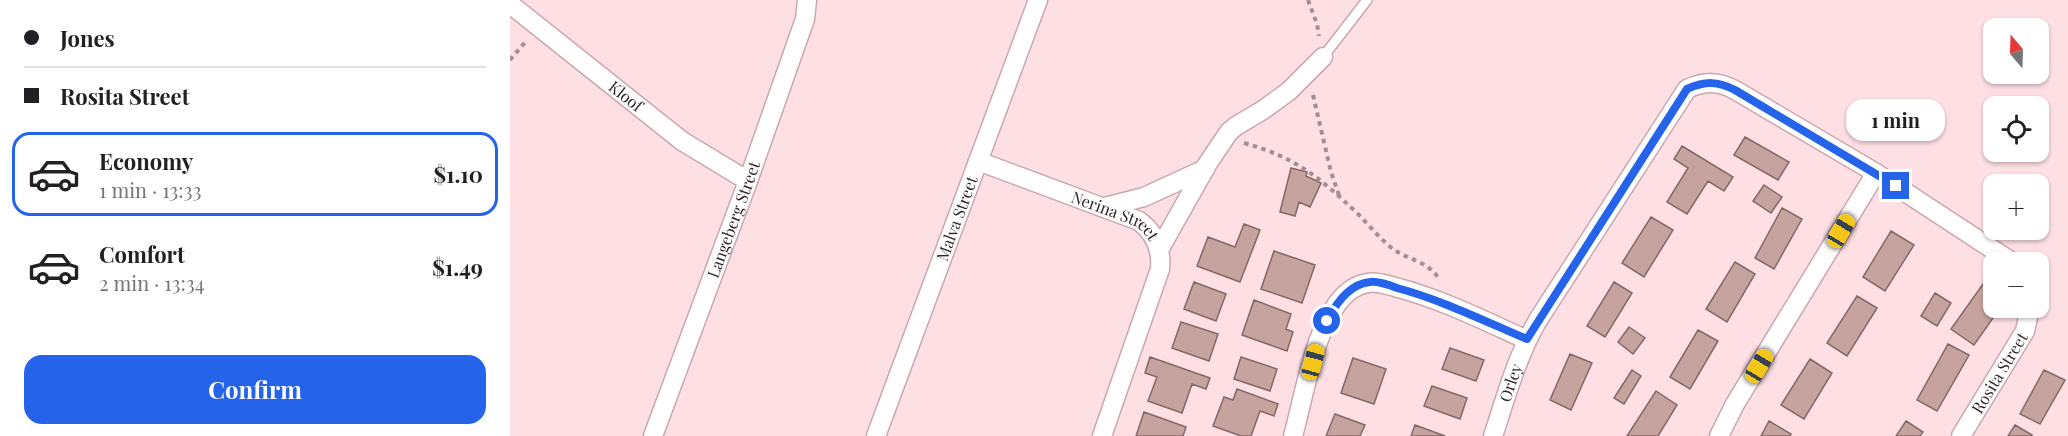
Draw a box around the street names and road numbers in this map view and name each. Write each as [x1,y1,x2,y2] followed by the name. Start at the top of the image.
[605,76,649,117] street label: Kloof
[702,158,764,281] street label: Langeberg Street
[931,173,982,264] street label: Malva Street
[1069,186,1164,244] street label: Nerina Street
[1966,328,2032,417] street label: Rosita Street
[1494,361,1526,405] street label: Orley

